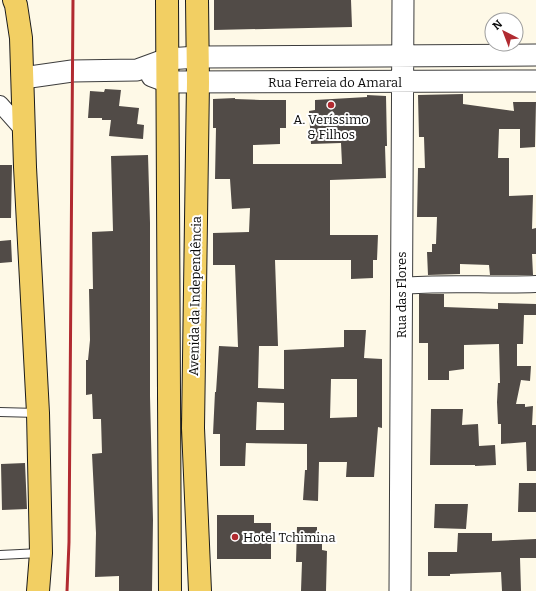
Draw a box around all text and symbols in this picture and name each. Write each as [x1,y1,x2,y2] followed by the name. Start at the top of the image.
[484,12,524,52] north arrow
[490,17,506,33] text: N
[268,75,402,90] street label: Rua Ferreia do Amaral
[326,100,336,110] marker: A. Veríssimo & Filhos
[293,112,369,142] place label: A. Veríssimo & Filhos
[186,216,204,376] street label: Avenida da Independência
[394,252,409,338] street label: Rua das Flores
[243,530,336,545] place label: Hotel Tchimina
[230,532,240,542] marker: Hotel Tchimina

